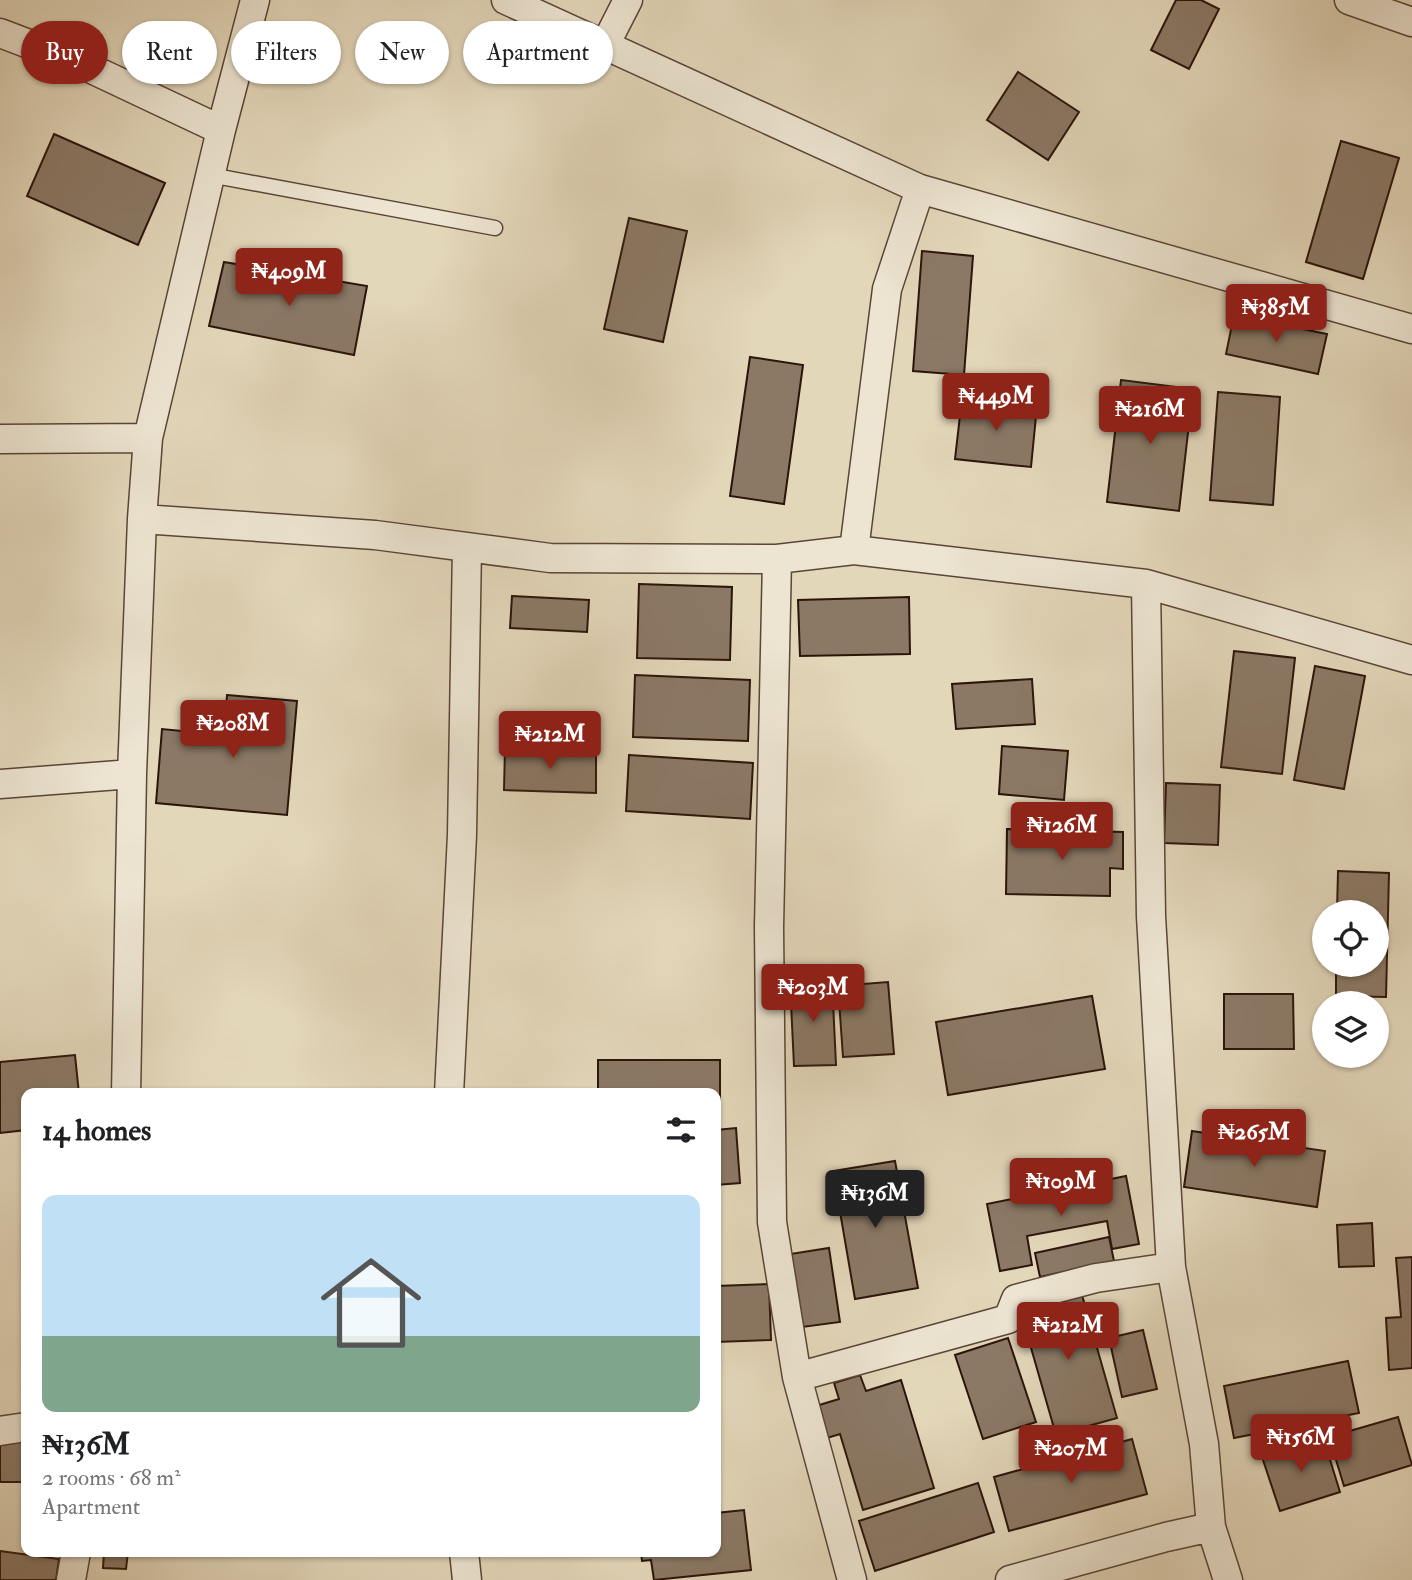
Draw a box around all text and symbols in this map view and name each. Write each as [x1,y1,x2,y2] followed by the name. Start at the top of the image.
[21,21,108,84] chip: Buy
[122,21,217,84] chip: Rent
[231,21,341,84] chip: Filters
[355,21,449,84] chip: New
[463,21,613,84] chip: Apartment
[240,248,338,308] pin: ₦409M
[252,256,326,285] text: ₦409M
[1227,284,1325,344] pin: ₦385M
[1242,292,1310,321] text: ₦385M
[947,374,1045,433] pin: ₦449M
[958,381,1034,410] text: ₦449M
[1101,386,1199,446] pin: ₦216M
[1115,394,1185,423] text: ₦216M
[184,700,282,760] pin: ₦208M
[196,708,270,737] text: ₦208M
[501,712,599,771] pin: ₦212M
[515,719,585,748] text: ₦212M
[1013,802,1111,862] pin: ₦126M
[1027,810,1097,839] text: ₦126M
[1312,900,1389,1068] map controls
[1312,900,1389,977] button: locate
[764,964,862,1024] pin: ₦203M
[777,972,849,1001] text: ₦203M
[1312,991,1389,1068] button: layers
[1205,1110,1303,1169] pin: ₦265M
[662,1111,700,1149] icon: filters
[42,1112,151,1149] text: 14 homes
[1218,1117,1290,1146] text: ₦265M
[1012,1158,1110,1218] pin: ₦109M
[1026,1166,1096,1195] text: ₦109M
[826,1170,924,1230] pin: ₦136M
[841,1178,909,1207] text: ₦136M
[308,1240,434,1366] icon: home
[1019,1302,1117,1362] pin: ₦212M
[1033,1310,1103,1339] text: ₦212M
[1252,1414,1350,1474] pin: ₦156M
[1267,1422,1335,1451] text: ₦156M
[42,1426,130,1463] text: ₦136M
[1022,1426,1120,1485] pin: ₦207M
[1035,1433,1107,1462] text: ₦207M
[42,1463,181,1492] text: 2 rooms · 68 m²
[42,1492,140,1521] text: Apartment

